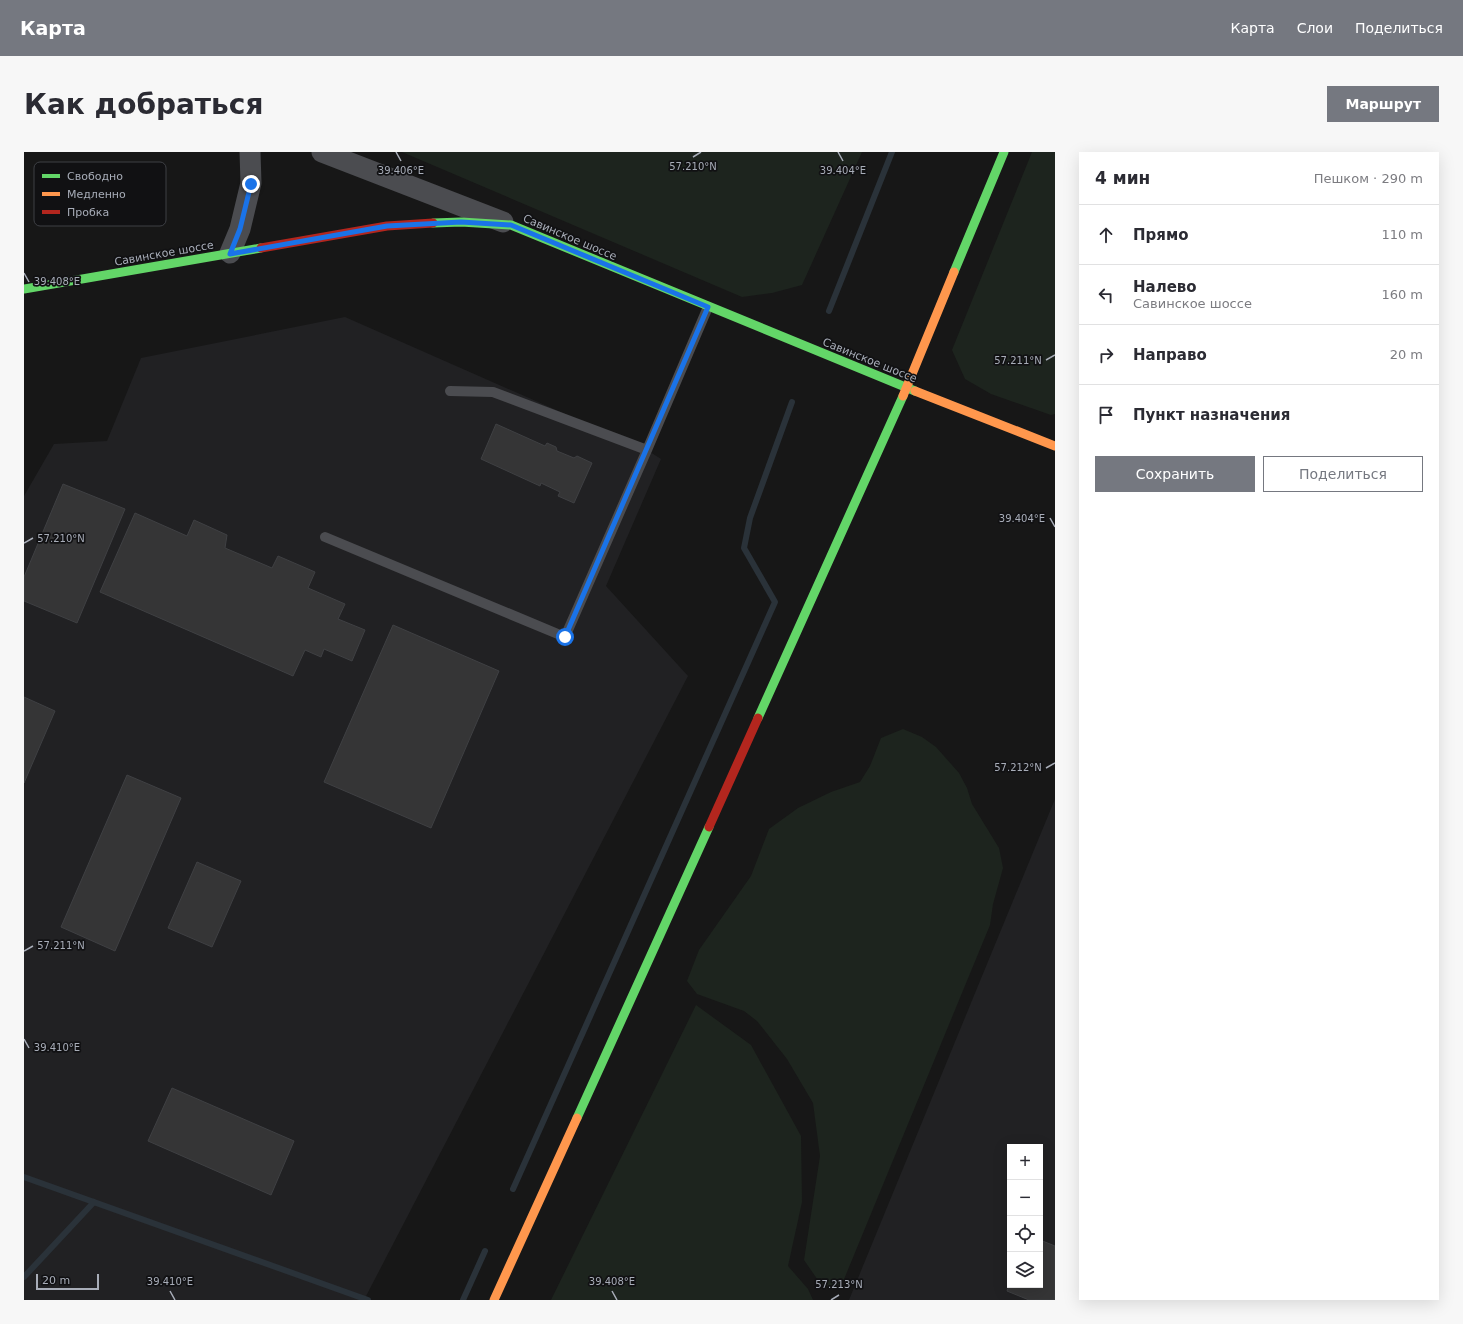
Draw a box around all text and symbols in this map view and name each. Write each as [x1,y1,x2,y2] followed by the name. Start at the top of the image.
[20,17,86,39] text: Карта
[1231,20,1275,36] text: Карта
[1297,20,1333,36] text: Слои
[1355,20,1443,36] text: Поделиться
[1327,86,1439,122] button: Маршрут
[24,88,263,121] text: Как добраться
[669,161,717,172] text: 57.210°N
[34,162,166,226] legend
[378,165,424,176] text: 39.406°E
[820,165,866,176] text: 39.404°E
[1095,168,1150,188] text: 4 мин
[67,170,123,183] text: Свободно
[1314,171,1423,186] text: Пешком · 290 m
[242,175,260,193] route end
[67,188,126,201] text: Медленно
[67,206,109,219] text: Пробка
[521,212,619,263] street label: Савинское шоссе
[1095,224,1117,246] icon: ahead
[1133,226,1189,244] text: Прямо
[1381,227,1423,242] text: 110 m
[113,238,215,269] street label: Савинское шоссе
[34,276,80,287] text: 39.408°E
[1133,278,1197,296] text: Налево
[1095,284,1117,306] icon: left
[1381,287,1423,302] text: 160 m
[1133,296,1252,311] text: Савинское шоссе
[821,336,919,385] street label: Савинское шоссе
[1095,344,1117,366] icon: right
[1133,346,1207,364] text: Направо
[1390,347,1423,362] text: 20 m
[994,355,1042,366] text: 57.211°N
[1095,404,1117,426] icon: arrive
[1133,406,1290,424] text: Пункт назначения
[1095,456,1255,492] button: Сохранить
[1263,456,1423,492] button: Поделиться
[999,513,1045,524] text: 39.404°E
[37,533,85,544] text: 57.210°N
[556,628,574,646] route start
[994,762,1042,773] text: 57.212°N
[37,940,85,951] text: 57.211°N
[34,1042,80,1053] text: 39.410°E
[1007,1144,1043,1288] map controls
[1007,1144,1043,1180] button: +
[1007,1180,1043,1216] button: −
[1007,1216,1043,1252] button: locate
[1007,1252,1043,1288] button: layers
[36,1272,99,1291] scale bar
[42,1274,70,1287] text: 20 m
[147,1276,193,1287] text: 39.410°E
[589,1276,635,1287] text: 39.408°E
[815,1279,863,1290] text: 57.213°N

